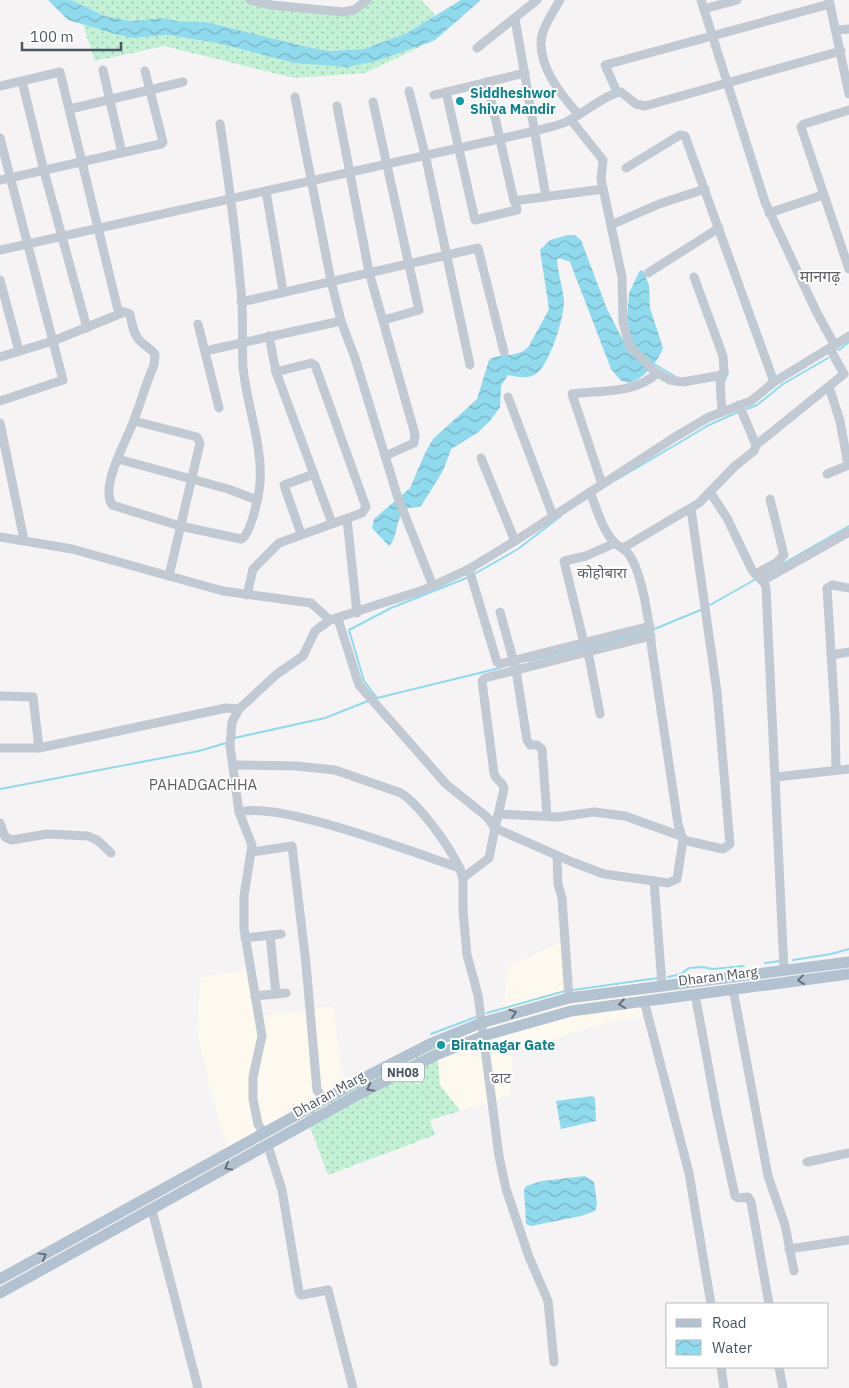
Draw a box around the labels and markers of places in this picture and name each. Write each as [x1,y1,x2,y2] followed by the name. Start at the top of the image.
[470,84,557,118] place label: Siddheshwor Shiva Mandir
[454,95,466,107] marker: Siddheshwor Shiva Mandir
[451,1036,555,1054] place label: Biratnagar Gate
[435,1039,447,1051] marker: Biratnagar Gate

